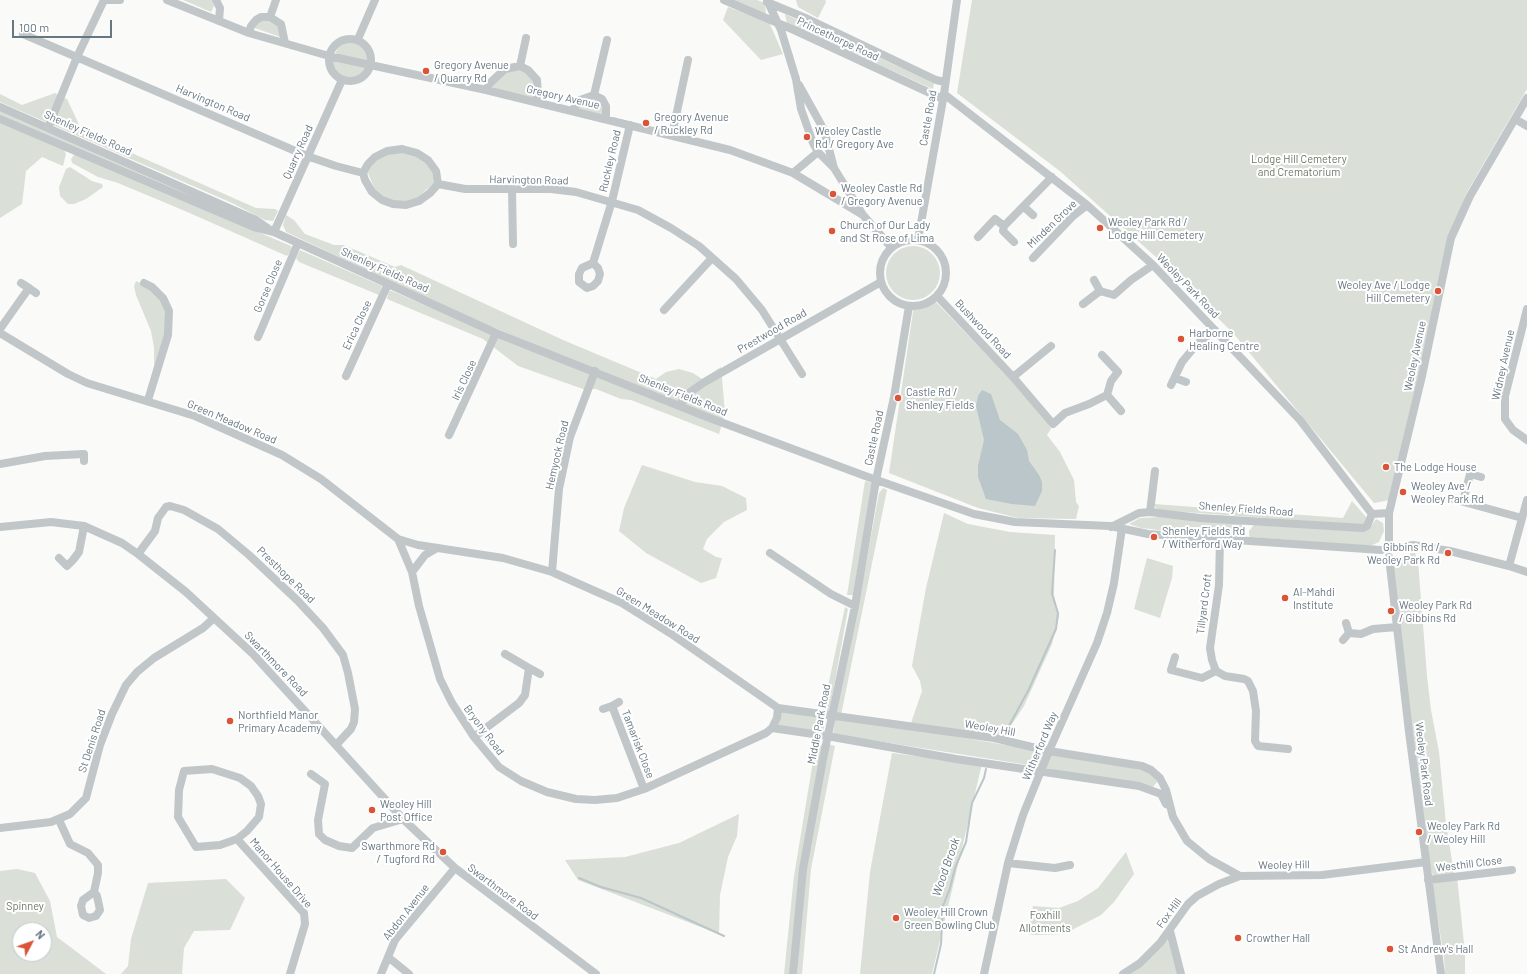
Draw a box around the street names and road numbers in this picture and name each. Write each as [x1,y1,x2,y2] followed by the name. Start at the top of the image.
[795,14,881,64] street label: Princethorpe Road
[174,81,252,125] street label: Harvington Road
[525,82,601,112] street label: Gregory Avenue
[917,89,939,147] street label: Castle Road
[42,108,134,158] street label: Shenley Fields Road
[280,123,316,181] street label: Quarry Road
[596,128,624,194] street label: Ruckley Road
[489,173,569,187] street label: Harvington Road
[1024,197,1080,251] street label: Minden Grove
[339,245,431,295] street label: Shenley Fields Road
[1154,251,1222,321] street label: Weoley Park Road
[251,257,285,315] street label: Gorse Close
[952,297,1014,361] street label: Bushwood Road
[340,298,374,352] street label: Erica Close
[735,306,809,356] street label: Prestwood Road
[1401,320,1429,392] street label: Weoley Avenue
[1489,328,1517,402] street label: Widney Avenue
[449,357,479,403] street label: Iris Close
[637,371,729,419] street label: Shenley Fields Road
[185,397,279,447] street label: Green Meadow Road
[862,409,886,467] street label: Castle Road
[543,419,571,491] street label: Hemyock Road
[1198,499,1294,519] street label: Shenley Fields Road
[254,544,318,606] street label: Presthope Road
[1194,573,1214,635] street label: Tillyard Croft
[614,584,702,646] street label: Green Meadow Road
[242,629,310,699] street label: Swarthmore Road
[805,683,833,765] street label: Middle Park Road
[461,702,507,758] street label: Bryony Road
[76,708,108,774] street label: St Denis Road
[619,708,657,780] street label: Tamarisk Close
[1020,710,1060,782] street label: Witherford Way
[963,717,1017,739] street label: Weoley Hill
[1412,721,1436,807] street label: Weoley Park Road
[247,835,315,911] street label: Manor House Drive
[1435,853,1503,875] street label: Westhill Close
[1258,858,1310,872] street label: Weoley Hill
[465,861,541,923] street label: Swarthmore Road
[380,881,432,943] street label: Abdon Avenue
[1154,895,1184,931] street label: Fox Hill

